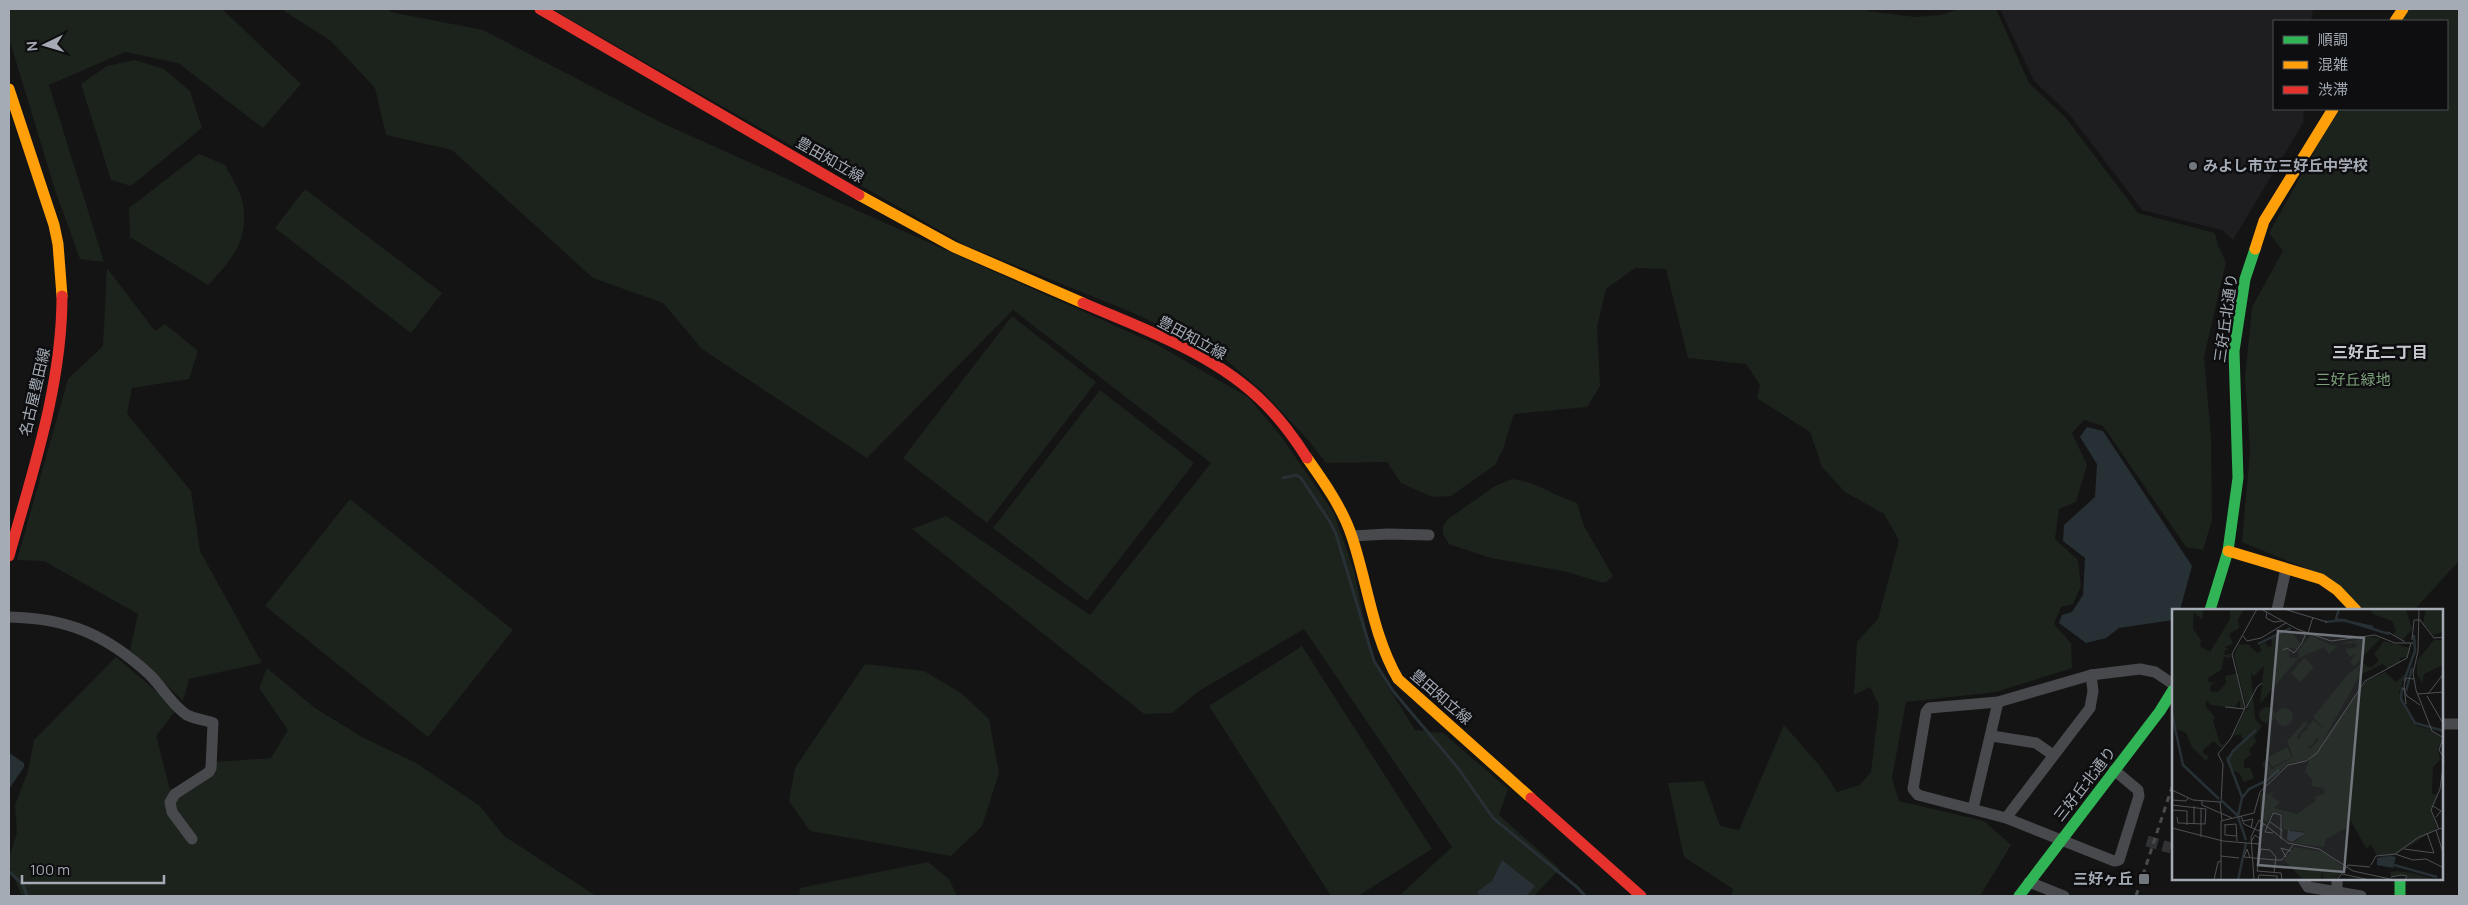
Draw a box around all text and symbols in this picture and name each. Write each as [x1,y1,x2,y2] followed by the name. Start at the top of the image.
[20,20,70,70] north arrow
[2273,20,2448,110] legend
[2318,29,2348,50] text: 順調
[22,40,41,52] text: N
[2318,54,2348,75] text: 混雑
[2318,79,2348,100] text: 渋滞
[793,132,868,187] street label: 豊田知立線
[2203,155,2368,176] place label: みよし市立三好丘中学校
[2187,160,2199,172] marker: みよし市立三好丘中学校
[2209,272,2242,364] street label: 三好丘北通り
[1154,311,1230,364] street label: 豊田知立線
[2332,341,2428,363] district label: 三好丘二丁目
[14,346,55,438] street label: 名古屋豊田線
[2315,369,2391,390] park label: 三好丘緑地
[2172,609,2443,880] inset map
[1406,664,1477,729] street label: 豊田知立線
[2049,742,2121,826] street label: 三好丘北通り
[22,852,165,884] scale bar
[30,859,70,880] text: 100 m
[2073,868,2133,889] place label: 三好ヶ丘
[2137,872,2151,886] marker: 三好ヶ丘

